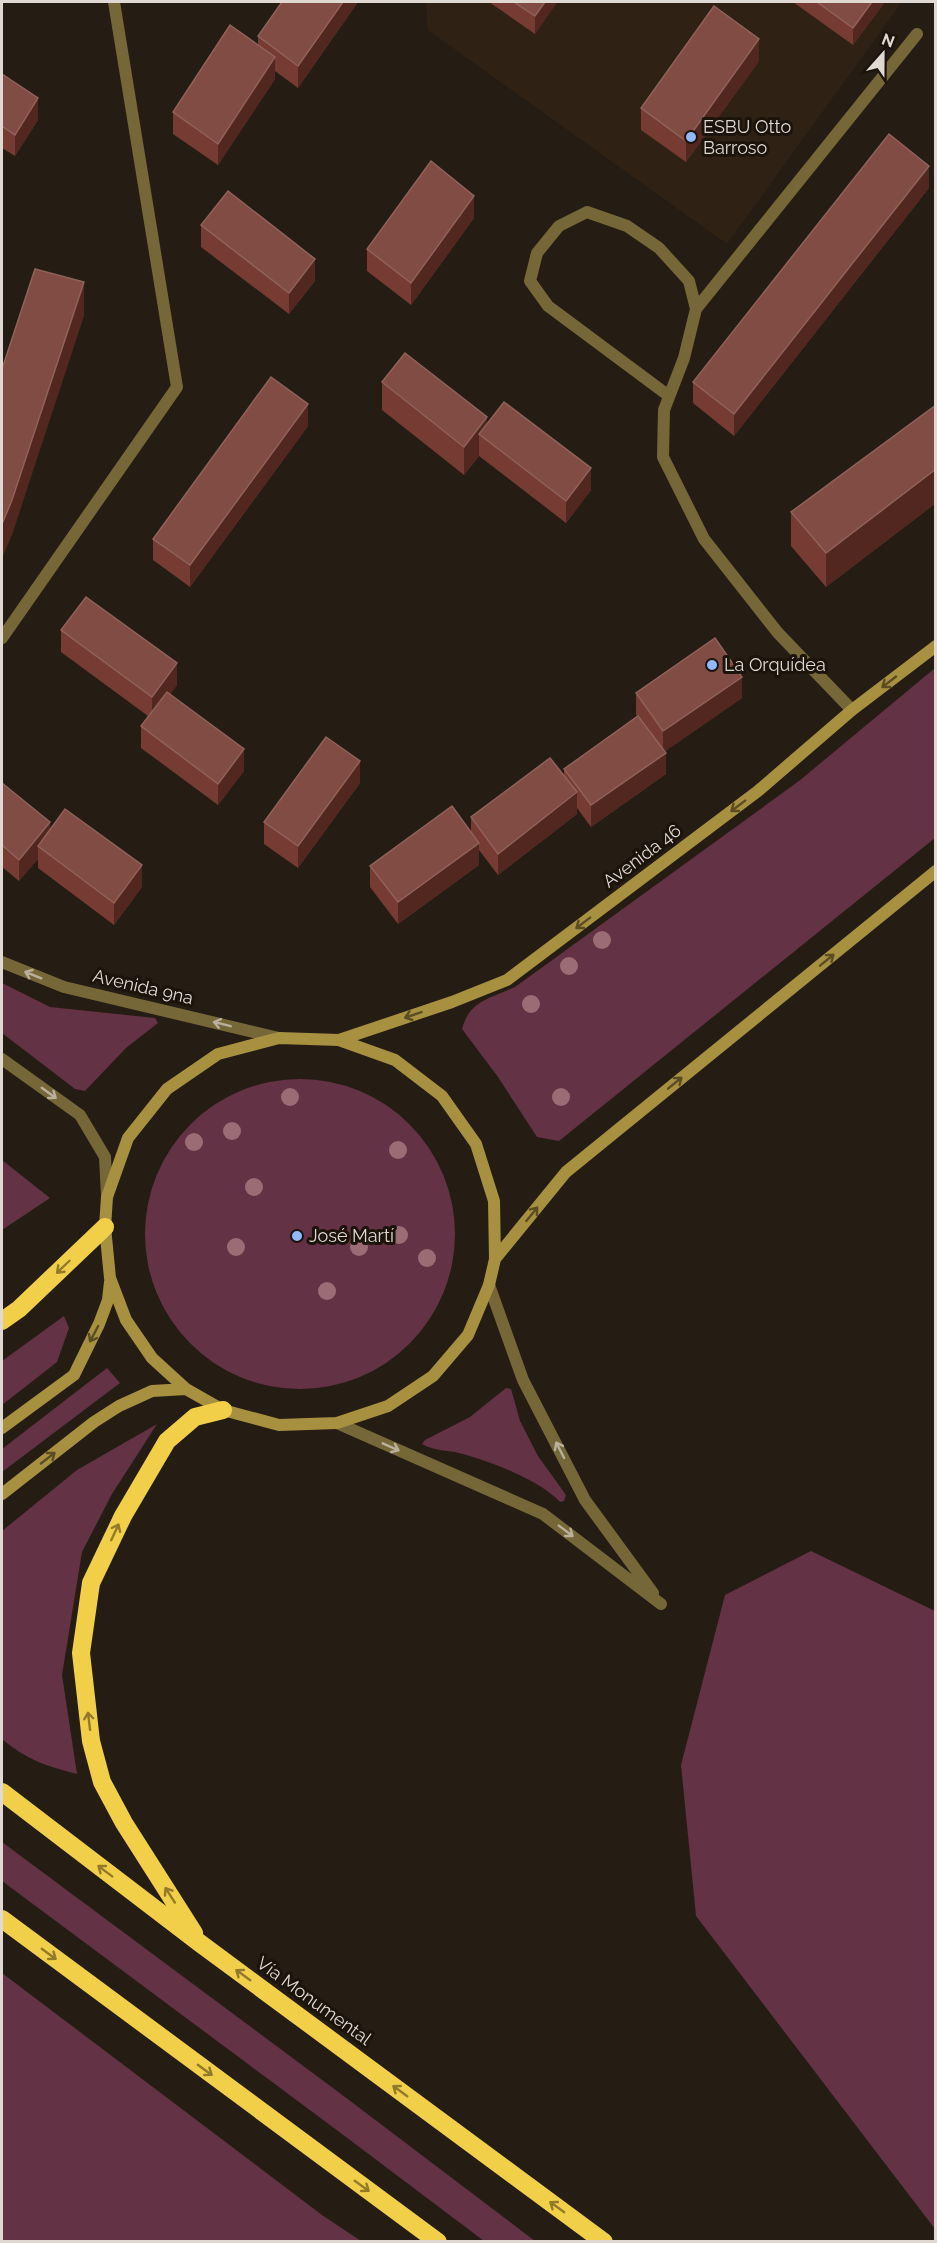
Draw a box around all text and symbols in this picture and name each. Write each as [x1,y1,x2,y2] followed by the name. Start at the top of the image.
[853,24,913,84] north arrow
[879,29,897,52] text: N
[703,116,791,158] place label: ESBU Otto Barroso
[684,130,698,144] marker: ESBU Otto Barroso
[724,654,826,675] place label: La Orquídea
[705,658,719,672] marker: La Orquídea
[881,675,897,688] one-way arrow
[731,799,747,812] one-way arrow
[599,819,685,892] street label: Avenida 46
[575,917,591,929] one-way arrow
[819,954,835,967] one-way arrow
[91,965,195,1008] street label: Avenida 9na
[25,969,43,980] one-way arrow
[404,1010,423,1021] one-way arrow
[213,1017,232,1029] one-way arrow
[667,1077,683,1090] one-way arrow
[40,1087,57,1099] one-way arrow
[525,1206,538,1222] one-way arrow
[309,1225,394,1246] place label: José Martí
[290,1229,304,1243] marker: José Martí
[55,1260,70,1275] one-way arrow
[88,1324,99,1342] one-way arrow
[381,1442,399,1453] one-way arrow
[554,1442,565,1460] one-way arrow
[39,1452,55,1465] one-way arrow
[110,1524,122,1542] one-way arrow
[557,1525,573,1538] one-way arrow
[83,1711,94,1731] one-way arrow
[97,1864,113,1877] one-way arrow
[163,1887,175,1904] one-way arrow
[40,1947,56,1960] one-way arrow
[253,1952,376,2049] street label: Vía Monumental
[235,1969,251,1982] one-way arrow
[197,2063,213,2076] one-way arrow
[392,2085,408,2097] one-way arrow
[354,2179,370,2192] one-way arrow
[549,2201,565,2213] one-way arrow

